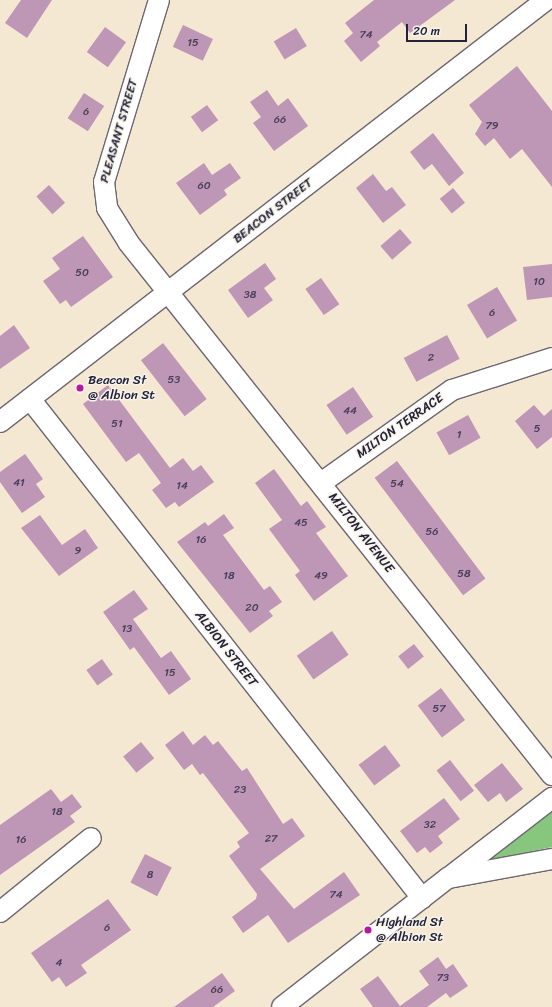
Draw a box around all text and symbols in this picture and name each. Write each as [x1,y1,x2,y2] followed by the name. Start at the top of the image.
[408,16,469,42] scale bar
[413,20,440,42] text: 20 m
[359,28,373,42] house number: 74
[187,36,199,50] house number: 15
[97,77,141,185] street label: PLEASANT STREET
[83,105,89,119] house number: 6
[274,113,286,127] house number: 66
[485,119,499,133] house number: 79
[230,175,316,247] street label: BEACON STREET
[197,179,211,193] house number: 60
[75,266,89,280] house number: 50
[533,275,545,289] house number: 10
[244,288,256,302] house number: 38
[489,306,495,320] house number: 6
[428,351,434,365] house number: 2
[88,373,155,404] place label: Beacon St @ Albion St
[168,373,180,387] house number: 53
[75,383,85,393] marker: Beacon St @ Albion St
[353,390,447,462] street label: MILTON TERRACE
[343,404,357,418] house number: 44
[111,417,123,431] house number: 51
[534,422,540,436] house number: 5
[457,428,461,442] house number: 1
[13,476,25,490] house number: 41
[390,477,404,491] house number: 54
[176,479,188,493] house number: 14
[325,490,397,576] street label: MILTON AVENUE
[294,516,308,530] house number: 45
[426,525,438,539] house number: 56
[196,533,206,547] house number: 16
[75,544,81,558] house number: 9
[457,567,471,581] house number: 58
[223,569,235,583] house number: 18
[314,569,328,583] house number: 49
[245,601,259,615] house number: 20
[191,608,261,690] street label: ALBION STREET
[122,622,132,636] house number: 13
[164,666,176,680] house number: 15
[432,702,446,716] house number: 57
[234,783,246,797] house number: 23
[51,805,63,819] house number: 18
[424,818,436,832] house number: 32
[265,832,277,846] house number: 27
[16,833,26,847] house number: 16
[147,868,153,882] house number: 8
[329,888,343,902] house number: 74
[376,915,443,946] place label: Highland St @ Albion St
[104,921,110,935] house number: 6
[363,925,373,935] marker: Highland St @ Albion St
[56,956,62,970] house number: 4
[437,971,449,985] house number: 73
[211,983,223,997] house number: 66

